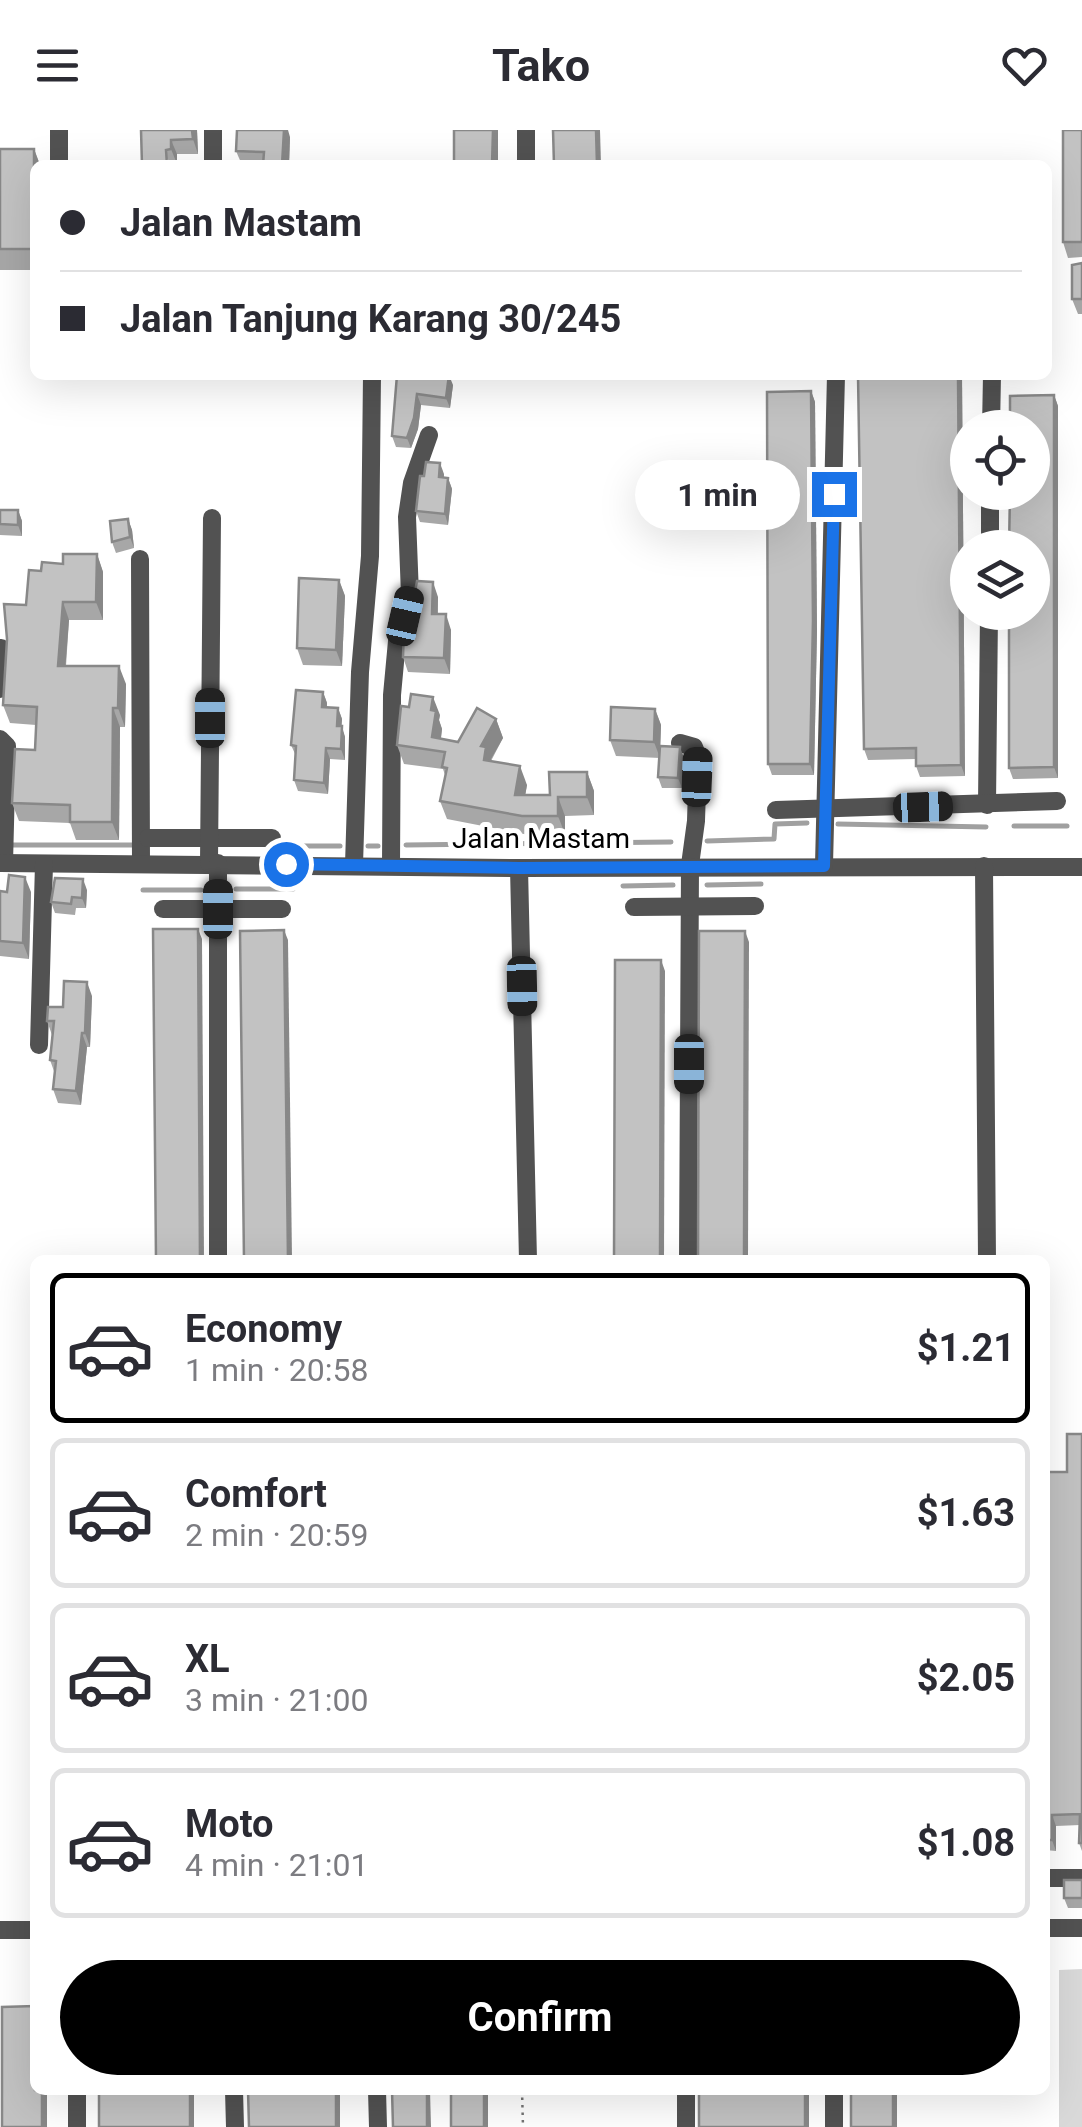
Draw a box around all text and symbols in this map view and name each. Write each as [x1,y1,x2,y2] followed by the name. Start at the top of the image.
[30,38,85,93] icon: menu
[997,38,1052,93] icon: heart
[492,39,590,92] text: Tako
[120,201,362,245] text: Jalan Mastam
[120,297,621,341] text: Jalan Tanjung Karang 30/245
[950,410,1050,630] map controls
[950,410,1050,510] button: locate
[634,459,799,529] callout: 1 min
[812,472,857,517] route end
[677,476,758,514] text: 1 min
[950,530,1050,630] button: layers
[384,583,426,649] car
[195,688,225,748] car
[681,746,713,808] car
[892,791,954,823] car
[452,822,630,855] street label: Jalan Mastam
[264,842,309,887] route start
[203,879,233,939] car
[506,956,538,1016] car
[674,1034,704,1094] car
[65,1303,155,1393] icon: car
[185,1307,342,1351] text: Economy
[917,1326,1015,1370] text: $1.21
[185,1351,368,1389] text: 1 min · 20:58
[65,1468,155,1558] icon: car
[185,1472,327,1516] text: Comfort
[917,1491,1015,1535] text: $1.63
[185,1516,368,1554] text: 2 min · 20:59
[65,1633,155,1723] icon: car
[185,1637,230,1681] text: XL
[917,1656,1015,1700] text: $2.05
[185,1681,368,1719] text: 3 min · 21:00
[65,1798,155,1888] icon: car
[185,1802,274,1846] text: Moto
[917,1821,1015,1865] text: $1.08
[185,1846,368,1884] text: 4 min · 21:01
[60,1960,1020,2075] button: Confirm

